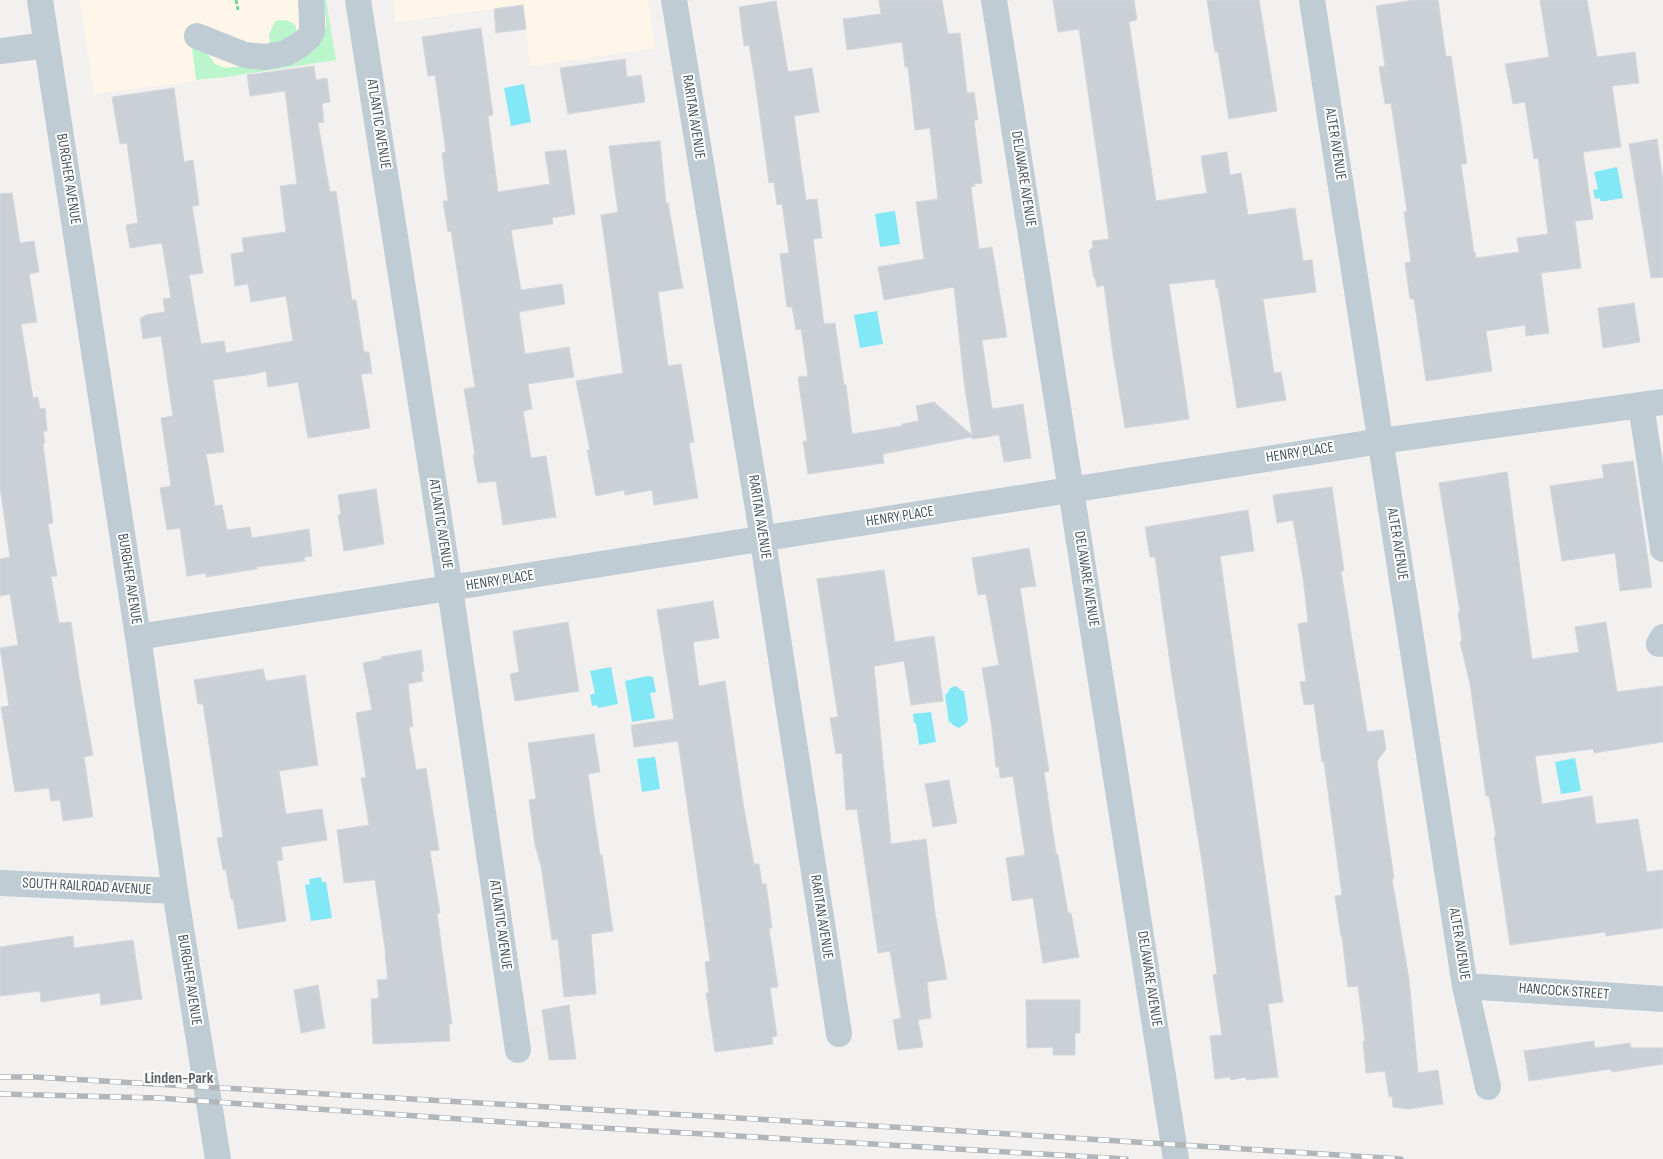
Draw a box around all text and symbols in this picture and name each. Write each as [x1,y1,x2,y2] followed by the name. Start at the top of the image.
[677,73,709,161] street label: RARITAN AVENUE
[362,78,394,170] street label: ATLANTIC AVENUE
[1320,107,1350,181] street label: ALTER AVENUE
[1007,130,1039,228] street label: DELAWARE AVENUE
[52,132,84,226] street label: BURGHER AVENUE
[1265,439,1335,467] street label: HENRY PLACE
[743,473,775,561] street label: RARITAN AVENUE
[424,478,456,570] street label: ATLANTIC AVENUE
[865,503,935,531] street label: HENRY PLACE
[1382,507,1412,581] street label: ALTER AVENUE
[1070,530,1102,628] street label: DELAWARE AVENUE
[113,532,145,626] street label: BURGHER AVENUE
[465,567,535,595] street label: HENRY PLACE
[805,873,837,961] street label: RARITAN AVENUE
[22,875,152,899] street label: SOUTH RAILROAD AVENUE
[485,879,515,971] street label: ATLANTIC AVENUE
[1444,907,1474,981] street label: ALTER AVENUE
[1133,930,1165,1028] street label: DELAWARE AVENUE
[173,933,205,1027] street label: BURGHER AVENUE
[1518,980,1610,1004] street label: HANCOCK STREET
[144,1069,214,1089] district label: Linden-Park

